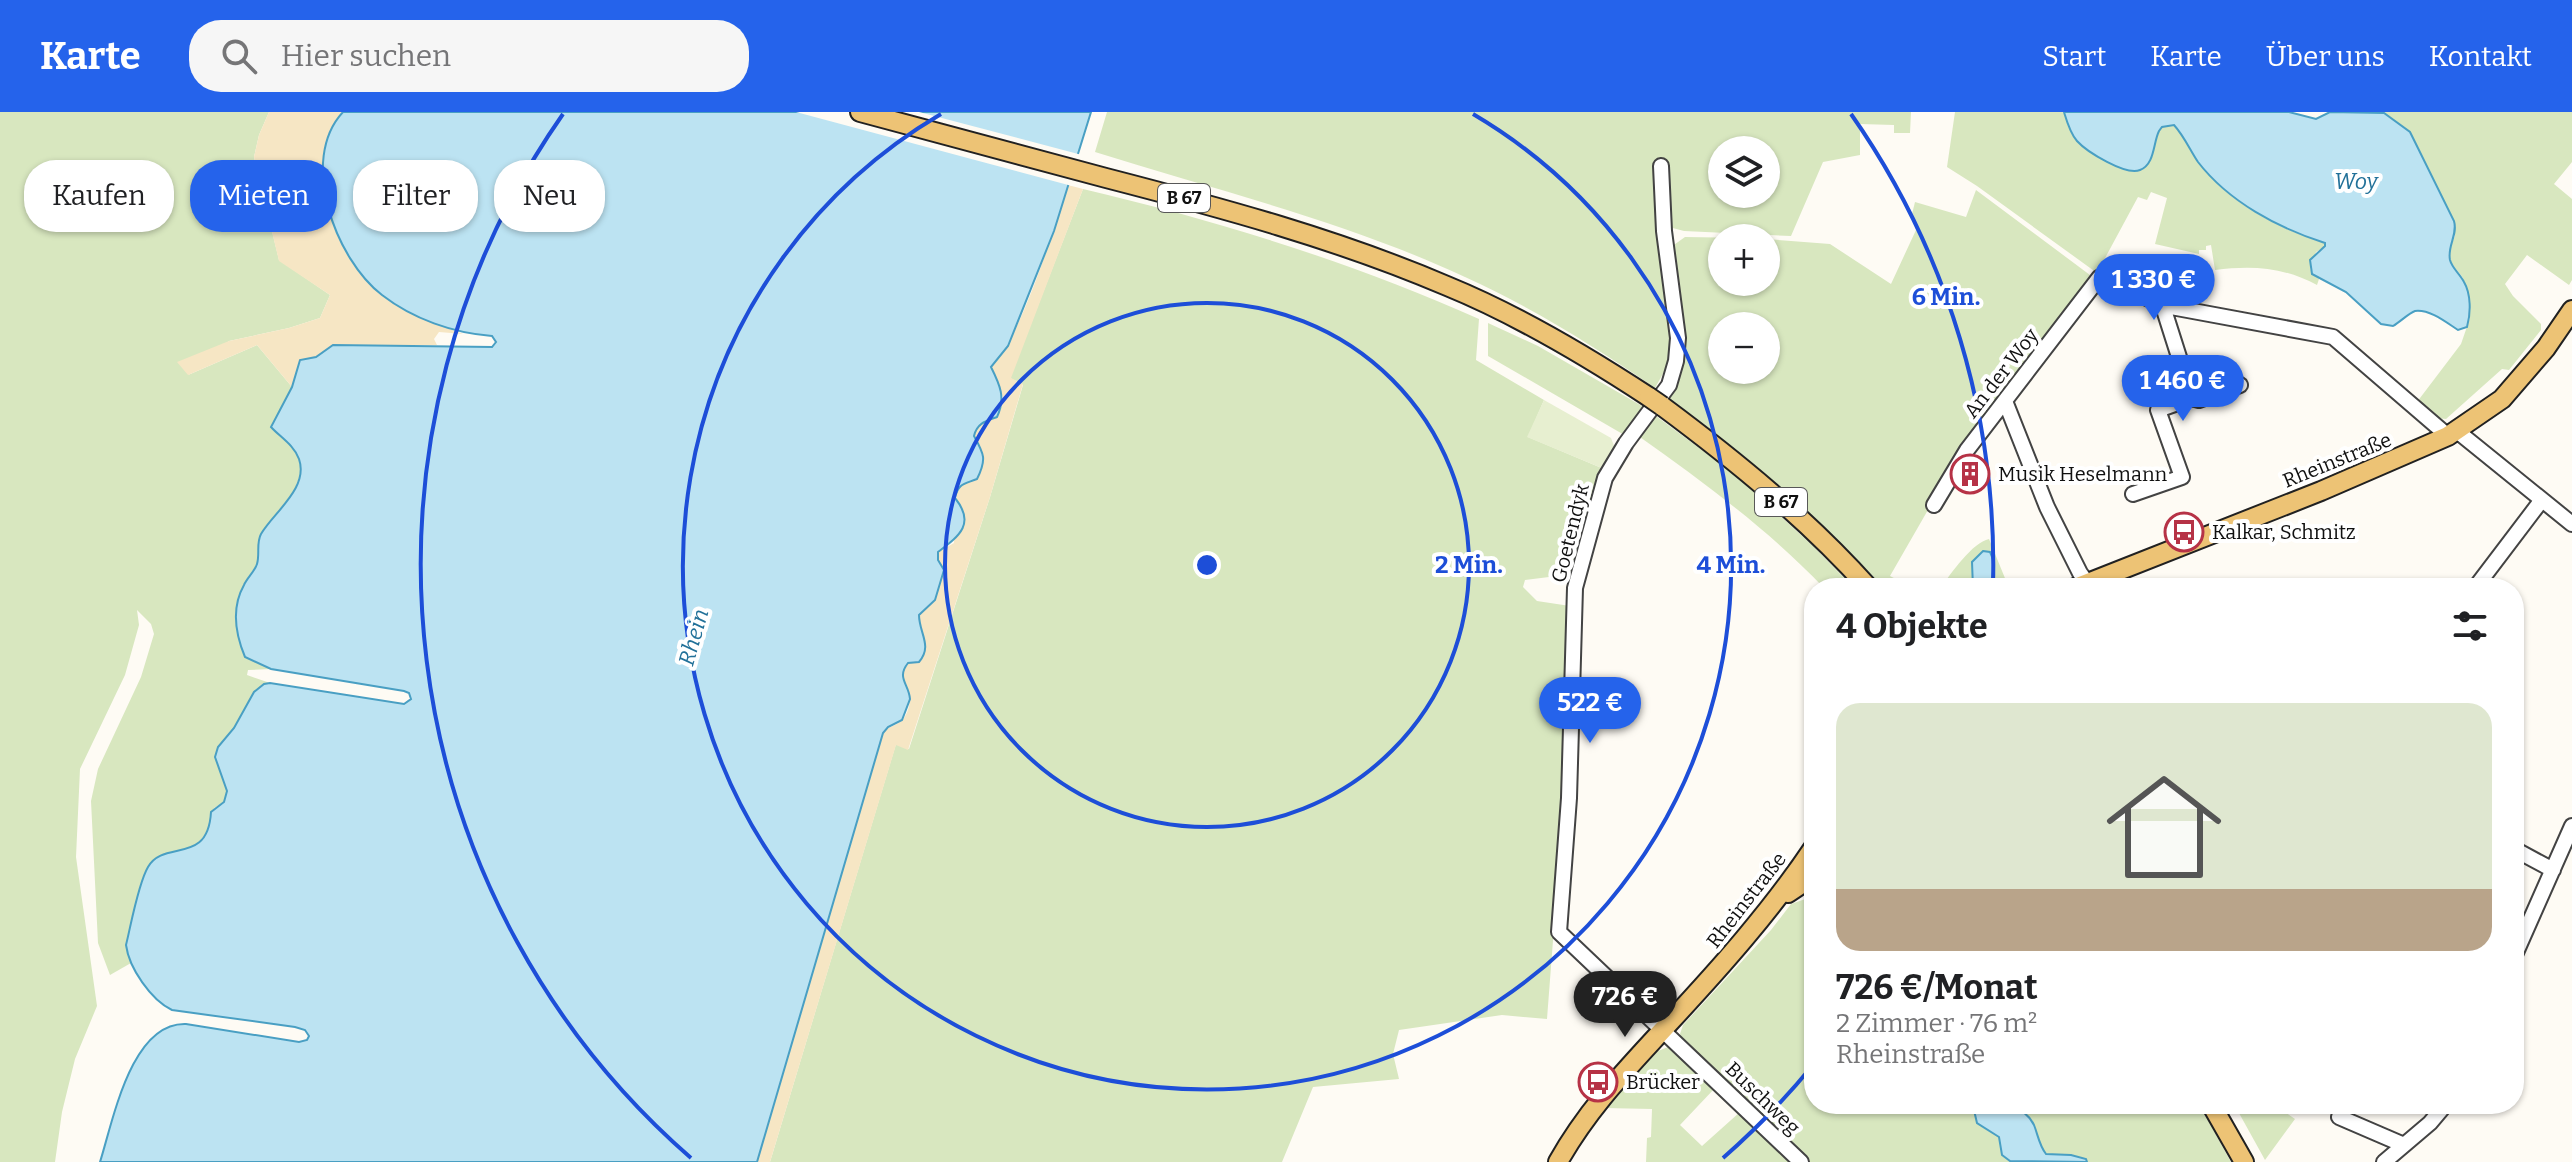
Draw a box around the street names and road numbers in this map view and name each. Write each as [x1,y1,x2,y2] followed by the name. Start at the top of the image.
[1158,184,1210,212] road number: B 67
[1959,323,2044,422] street label: An der Woy
[2279,427,2395,493] street label: Rheinstraße
[1546,480,1594,585] street label: Goetendyk
[1755,488,1807,516] road number: B 67
[1701,847,1791,953] street label: Rheinstraße
[1721,1057,1805,1139] street label: Buschweg

